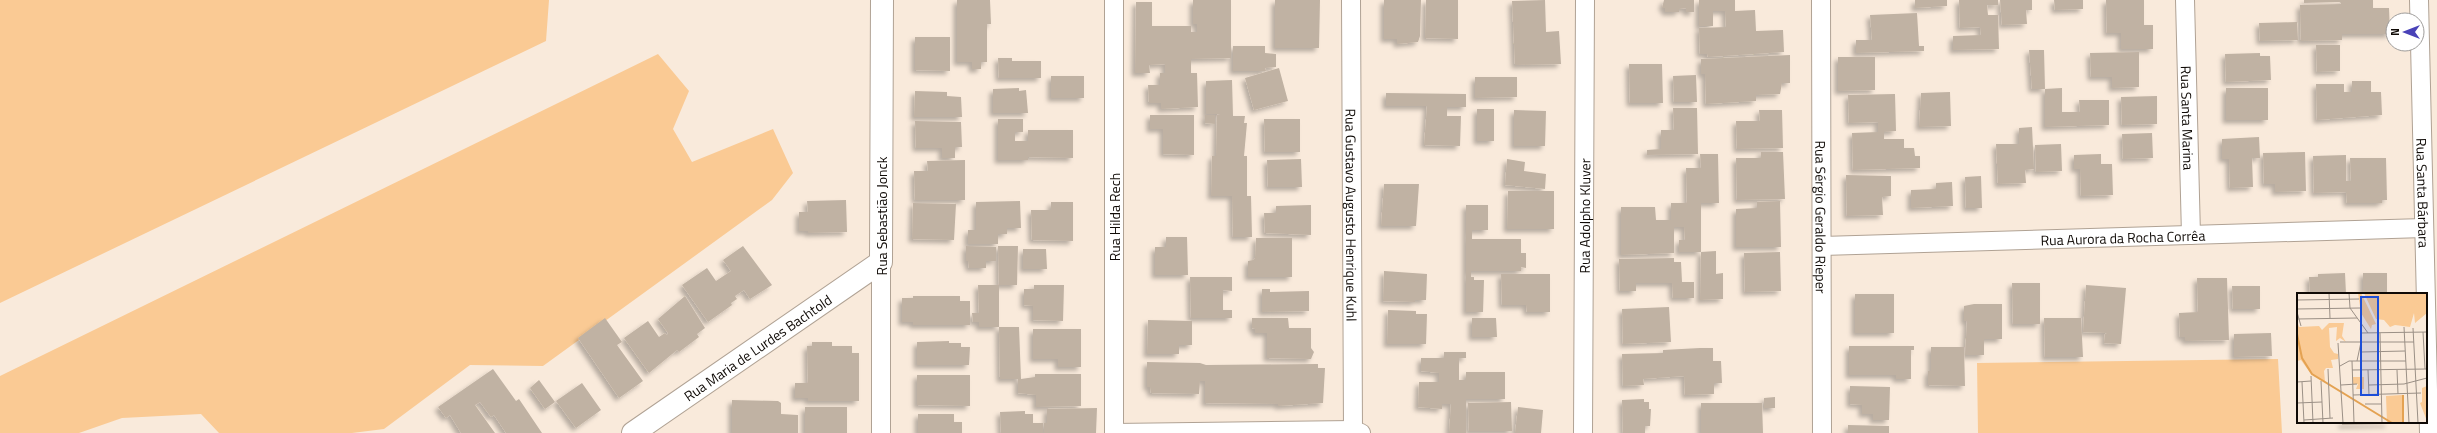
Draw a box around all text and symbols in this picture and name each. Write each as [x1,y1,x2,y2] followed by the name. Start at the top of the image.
[2385,12,2425,52] north arrow
[2387,28,2403,36] text: N
[2176,65,2200,170] street label: Rua Santa Marina
[1341,108,1363,322] street label: Rua Gustavo Augusto Henrique Kuhl
[2412,138,2435,248] street label: Rua Santa Bárbara
[1811,140,1832,294] street label: Rua Sérgio Geraldo Rieper
[871,156,892,275] street label: Rua Sebastião Jonck
[1573,158,1595,274] street label: Rua Adolpho Kluver
[1104,173,1125,261] street label: Rua Hilda Rech
[2040,224,2206,250] street label: Rua Aurora da Rocha Corrêa
[679,289,836,406] street label: Rua Maria de Lurdes Bachtold
[2297,293,2427,423] inset map

